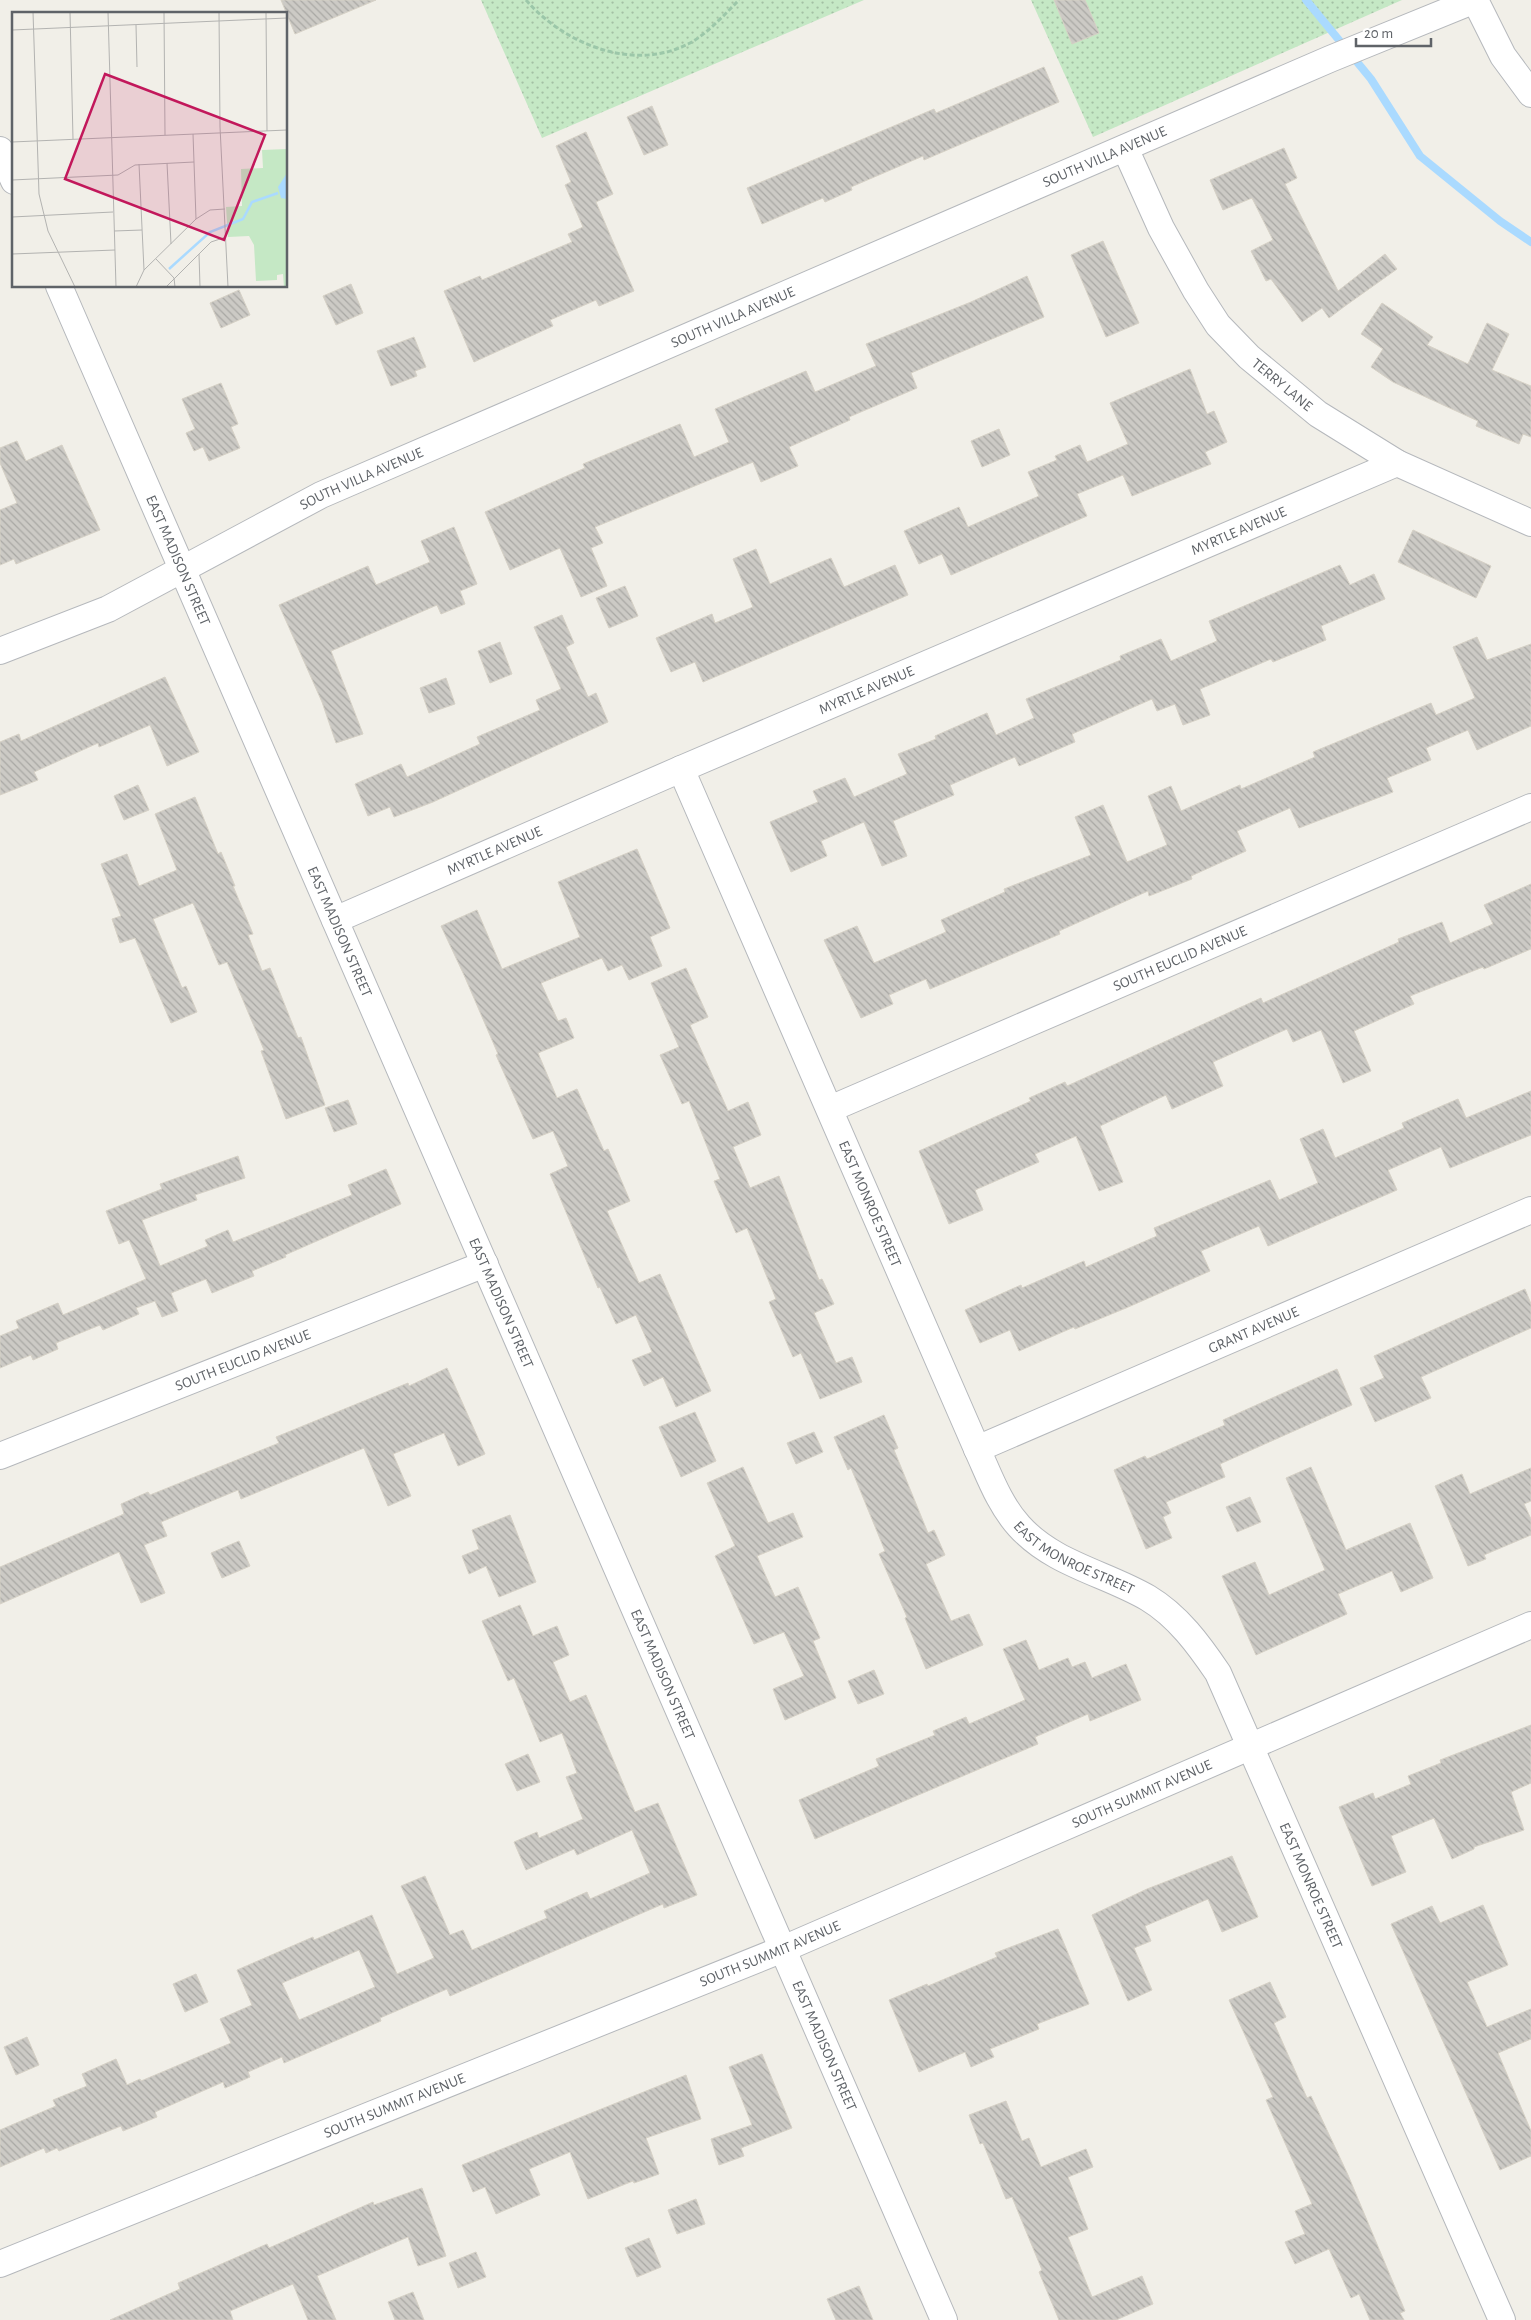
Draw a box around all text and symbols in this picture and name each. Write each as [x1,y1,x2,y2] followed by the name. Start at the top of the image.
[12,12,288,288] inset map
[1356,15,1431,47] scale bar
[1364,26,1393,41] text: 20 m
[1040,123,1169,190] street label: SOUTH VILLA AVENUE
[669,284,797,350] street label: SOUTH VILLA AVENUE
[1249,355,1315,414] street label: TERRY LANE
[297,444,425,512] street label: SOUTH VILLA AVENUE
[143,493,213,628] street label: EAST MADISON STREET
[1189,504,1288,558] street label: MYRTLE AVENUE
[817,663,916,717] street label: MYRTLE AVENUE
[445,823,544,878] street label: MYRTLE AVENUE
[305,864,375,1000] street label: EAST MADISON STREET
[1111,923,1249,994] street label: SOUTH EUCLID AVENUE
[836,1138,904,1270] street label: EAST MONROE STREET
[467,1235,537,1371] street label: EAST MADISON STREET
[1206,1304,1301,1356] street label: GRANT AVENUE
[173,1326,312,1393] street label: SOUTH EUCLID AVENUE
[1011,1518,1137,1597] street label: EAST MONROE STREET
[628,1607,698,1742] street label: EAST MADISON STREET
[1070,1757,1214,1830] street label: SOUTH SUMMIT AVENUE
[1277,1820,1346,1951] street label: EAST MONROE STREET
[697,1918,842,1989] street label: SOUTH SUMMIT AVENUE
[790,1978,860,2114] street label: EAST MADISON STREET
[322,2070,467,2140] street label: SOUTH SUMMIT AVENUE

